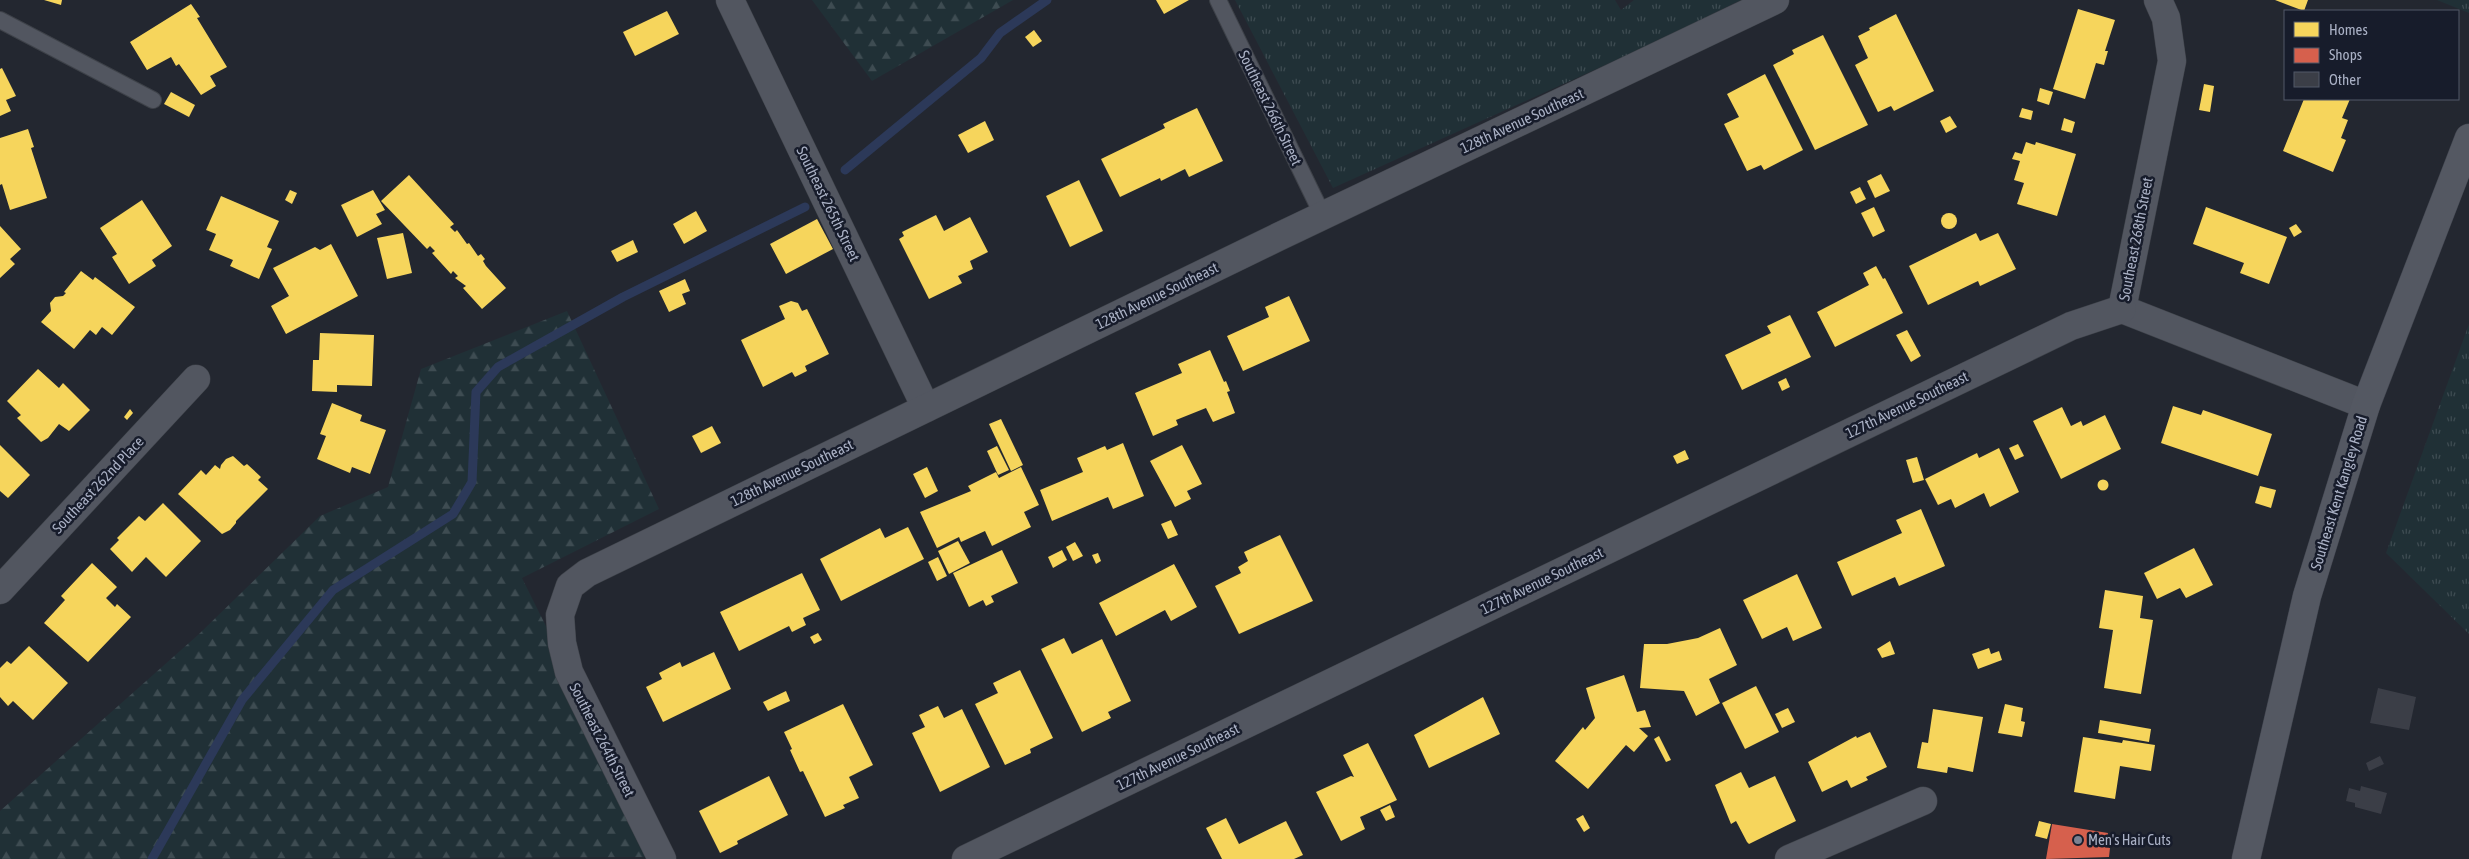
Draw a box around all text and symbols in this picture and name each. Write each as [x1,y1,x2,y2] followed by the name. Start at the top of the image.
[2284,10,2459,100] legend
[2329,21,2368,38] text: Homes
[2329,46,2362,63] text: Shops
[1235,48,1306,168] street label: Southeast 266th Street
[2329,71,2361,88] text: Other
[1457,85,1586,157] street label: 128th Avenue Southeast
[793,144,864,264] street label: Southeast 265th Street
[2115,176,2156,302] street label: Southeast 268th Street
[1093,259,1221,333] street label: 128th Avenue Southeast
[1843,368,1971,442] street label: 127th Avenue Southeast
[2307,414,2370,572] street label: Southeast Kent Kangley Road
[48,433,147,536] street label: Southeast 262nd Place
[728,436,856,510] street label: 128th Avenue Southeast
[1478,544,1606,618] street label: 127th Avenue Southeast
[566,680,638,799] street label: Southeast 264th Street
[1114,720,1242,794] street label: 127th Avenue Southeast
[2088,831,2171,848] place label: Men's Hair Cuts
[2072,834,2084,846] marker: Men's Hair Cuts

